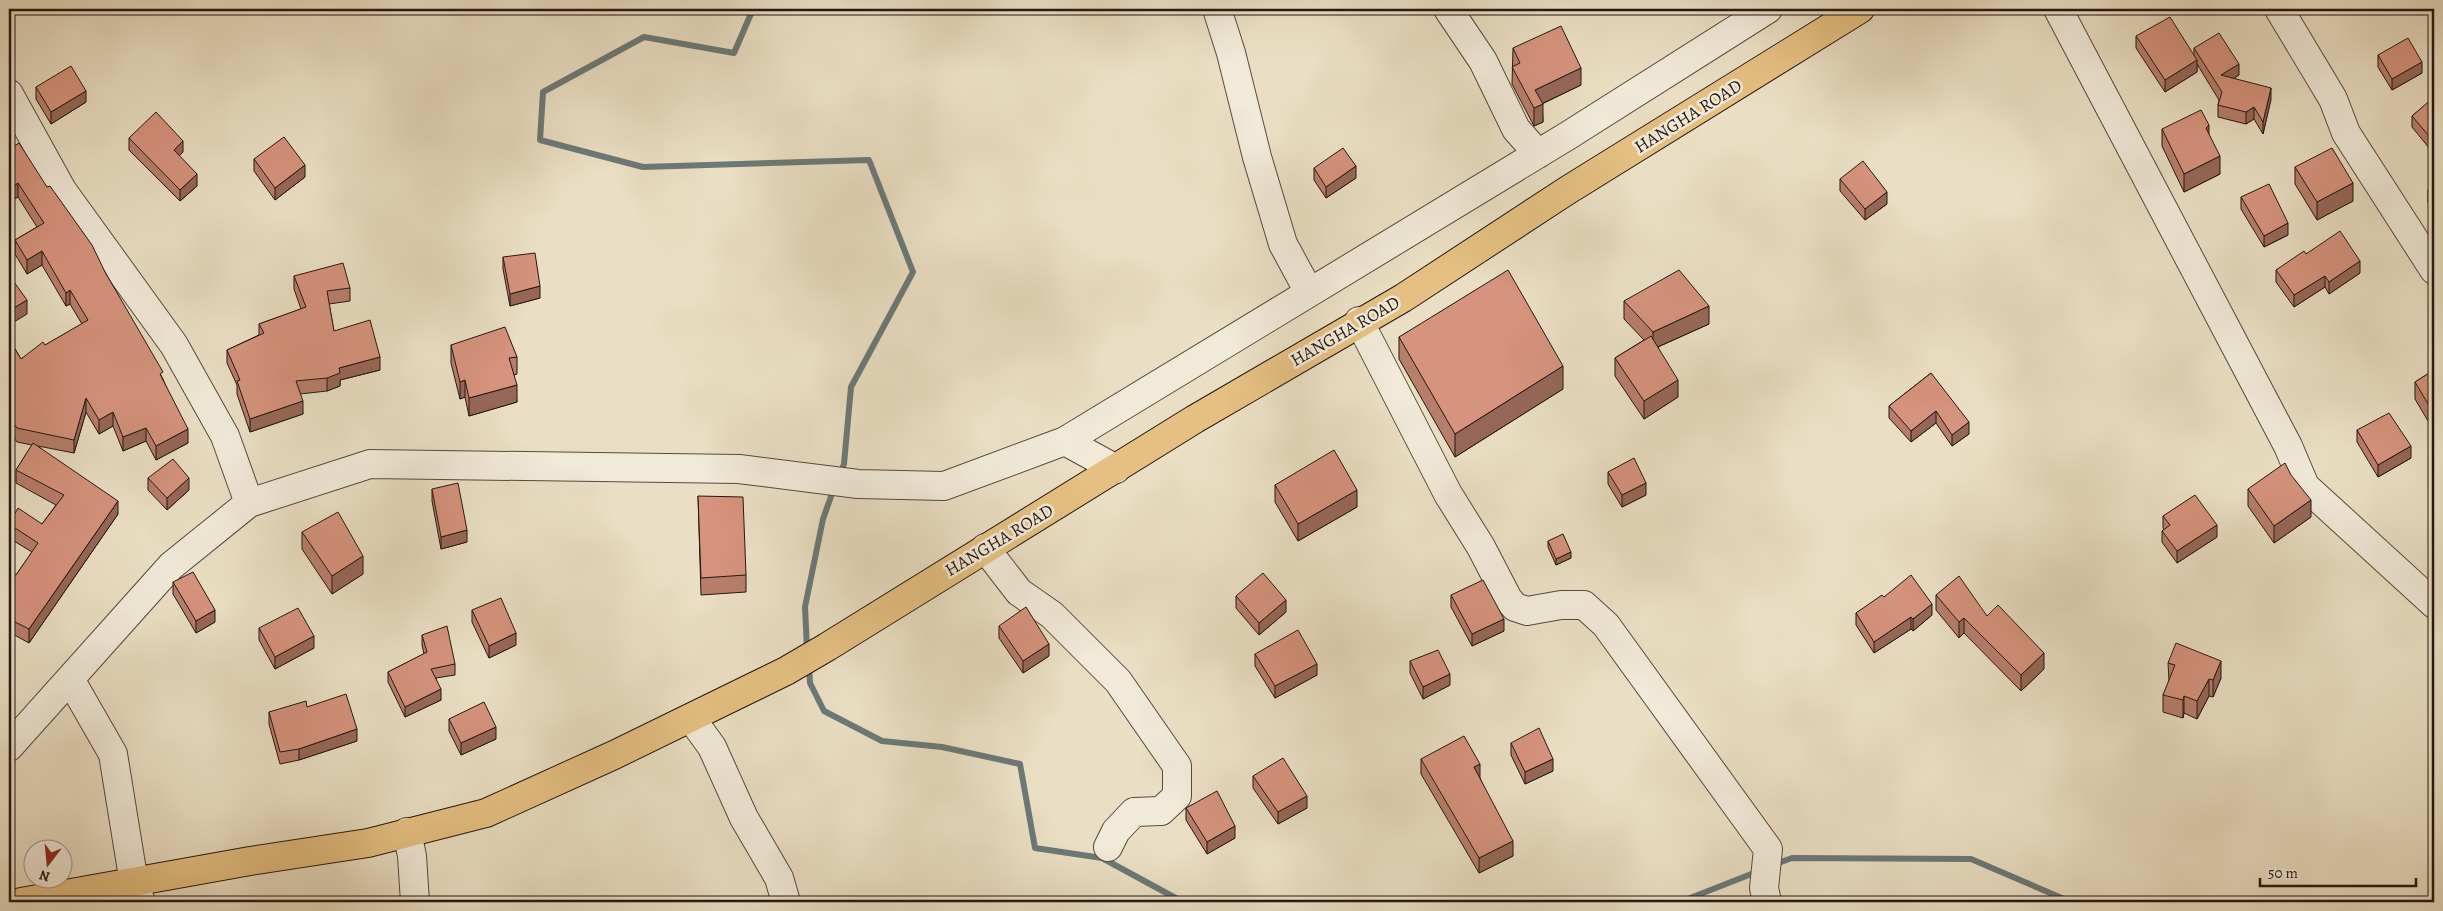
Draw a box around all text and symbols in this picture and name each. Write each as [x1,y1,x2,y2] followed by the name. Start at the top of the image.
[1630,73,1746,159] street label: HANGHA ROAD
[1286,290,1404,372] street label: HANGHA ROAD
[940,498,1058,582] street label: HANGHA ROAD
[22,838,72,888] north arrow
[2260,856,2417,888] scale bar
[2268,863,2298,883] text: 50 m
[37,865,52,887] text: N

